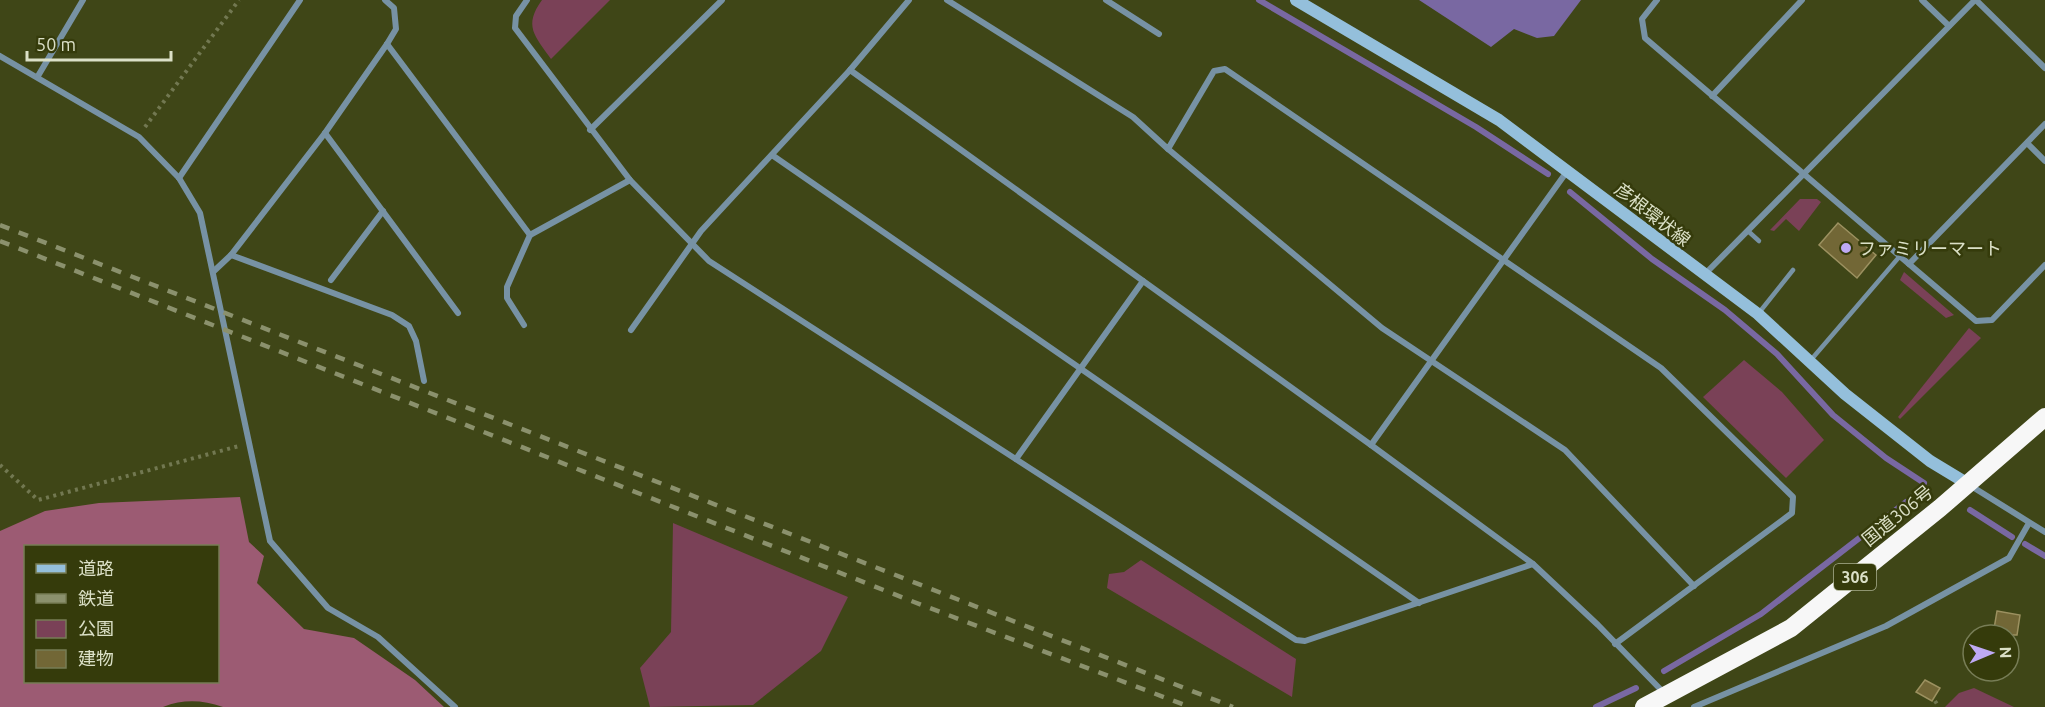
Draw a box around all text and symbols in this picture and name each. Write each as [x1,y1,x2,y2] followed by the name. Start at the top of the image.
[27,24,171,62] scale bar
[36,34,76,54] text: 50 m
[1611,178,1695,250] street label: 彦根環状線
[1858,238,2002,258] place label: ファミリーマート
[1839,241,1853,255] marker: ファミリーマート
[1858,481,1936,549] street label: 国道306号
[24,545,219,683] legend
[78,558,114,578] text: 道路
[1834,564,1876,590] road number: 306
[78,588,114,608] text: 鉄道
[78,618,114,638] text: 公園
[1961,623,2021,683] north arrow
[1997,646,2015,659] text: N
[78,648,114,668] text: 建物

